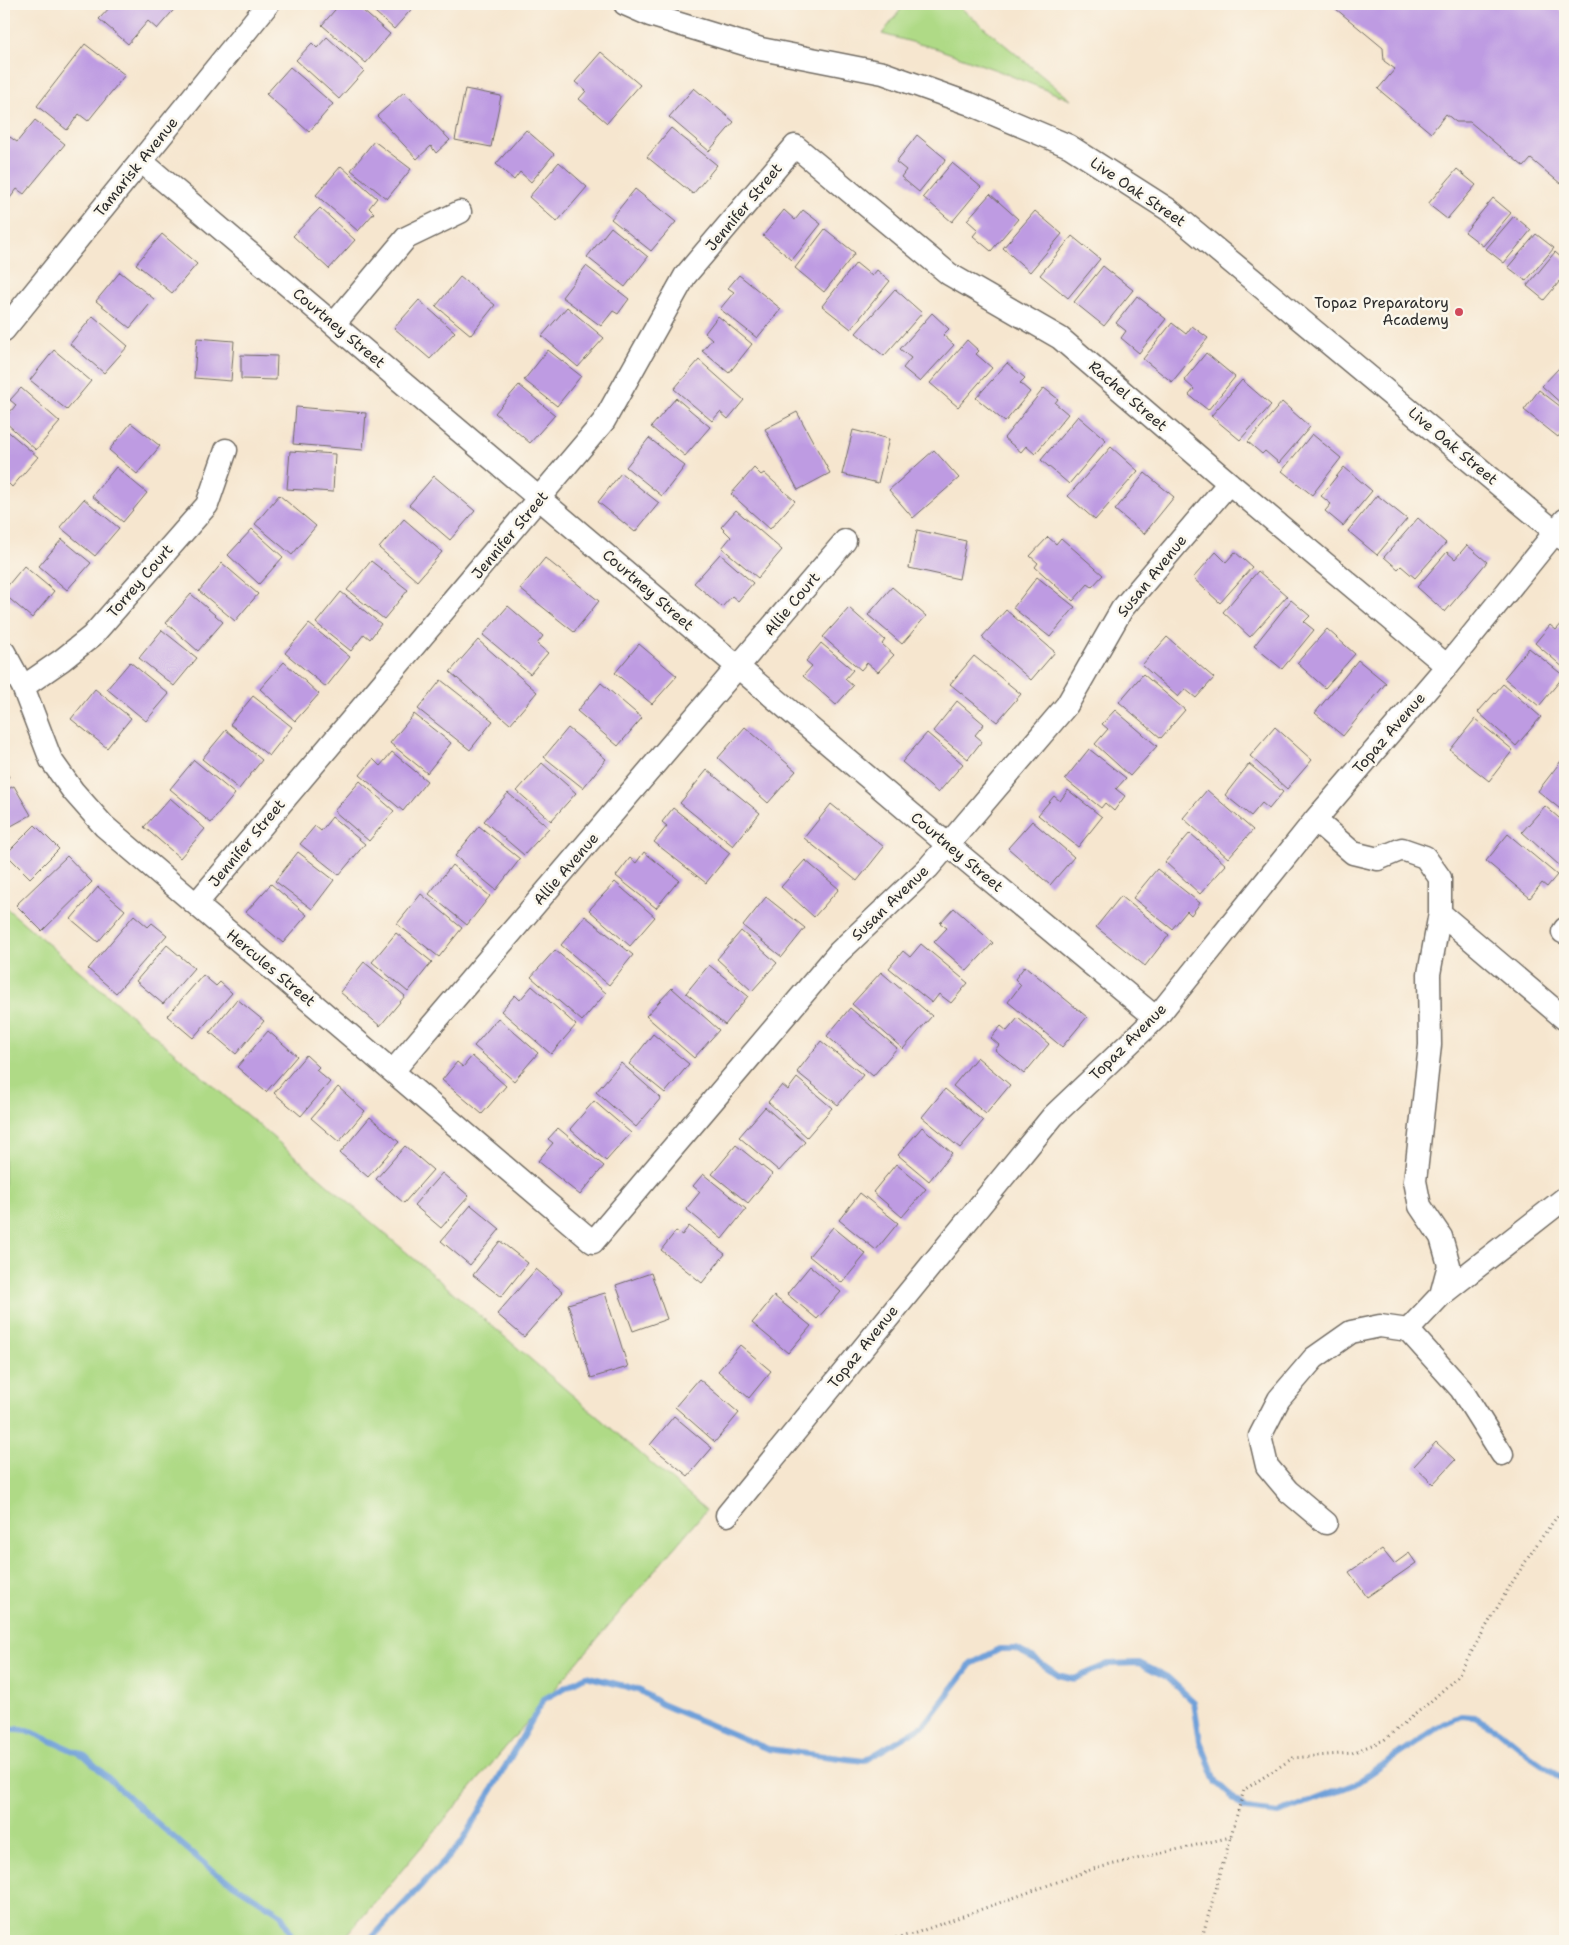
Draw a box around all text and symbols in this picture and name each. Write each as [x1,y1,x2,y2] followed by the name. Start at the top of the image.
[89,113,183,221] street label: Tamarisk Avenue
[1086,153,1190,231] street label: Live Oak Street
[701,159,787,255] street label: Jennifer Street
[289,283,389,373] street label: Courtney Street
[1314,293,1449,330] place label: Topaz Preparatory Academy
[1453,306,1465,318] marker: Topaz Preparatory Academy
[1085,356,1171,436] street label: Rachel Street
[1404,403,1502,489] street label: Live Oak Street
[467,487,553,583] street label: Jennifer Street
[1113,531,1191,621] street label: Susan Avenue
[103,540,177,622] street label: Torrey Court
[598,545,698,635] street label: Courtney Street
[760,568,824,640] street label: Allie Court
[1348,688,1430,778] street label: Topaz Avenue
[204,795,290,891] street label: Jennifer Street
[907,807,1007,897] street label: Courtney Street
[529,828,603,910] street label: Allie Avenue
[847,861,933,945] street label: Susan Avenue
[222,925,320,1011] street label: Hercules Street
[1085,999,1171,1085] street label: Topaz Avenue
[823,1301,903,1393] street label: Topaz Avenue

